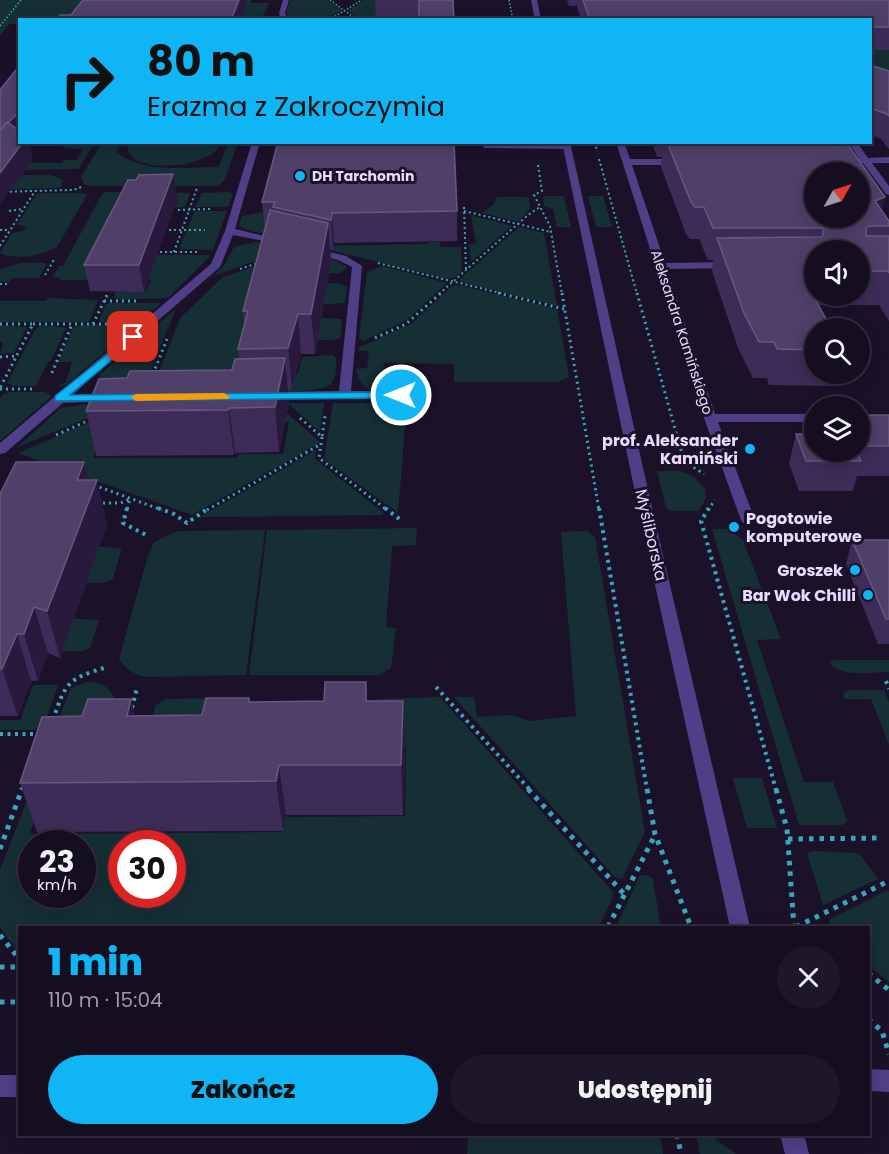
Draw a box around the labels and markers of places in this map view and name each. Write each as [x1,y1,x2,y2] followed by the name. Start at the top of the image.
[312,166,414,186] place label: DH Tarchomin
[293,169,307,183] marker: DH Tarchomin
[107,311,158,362] pin
[602,429,738,470] place label: prof. Aleksander Kamiński
[743,442,757,456] marker: prof. Aleksander Kamiński
[746,507,862,548] place label: Pogotowie komputerowe
[727,520,741,534] marker: Pogotowie komputerowe
[777,559,843,582] place label: Groszek
[848,563,862,577] marker: Groszek
[742,584,856,607] place label: Bar Wok Chilli
[861,588,875,602] marker: Bar Wok Chilli

